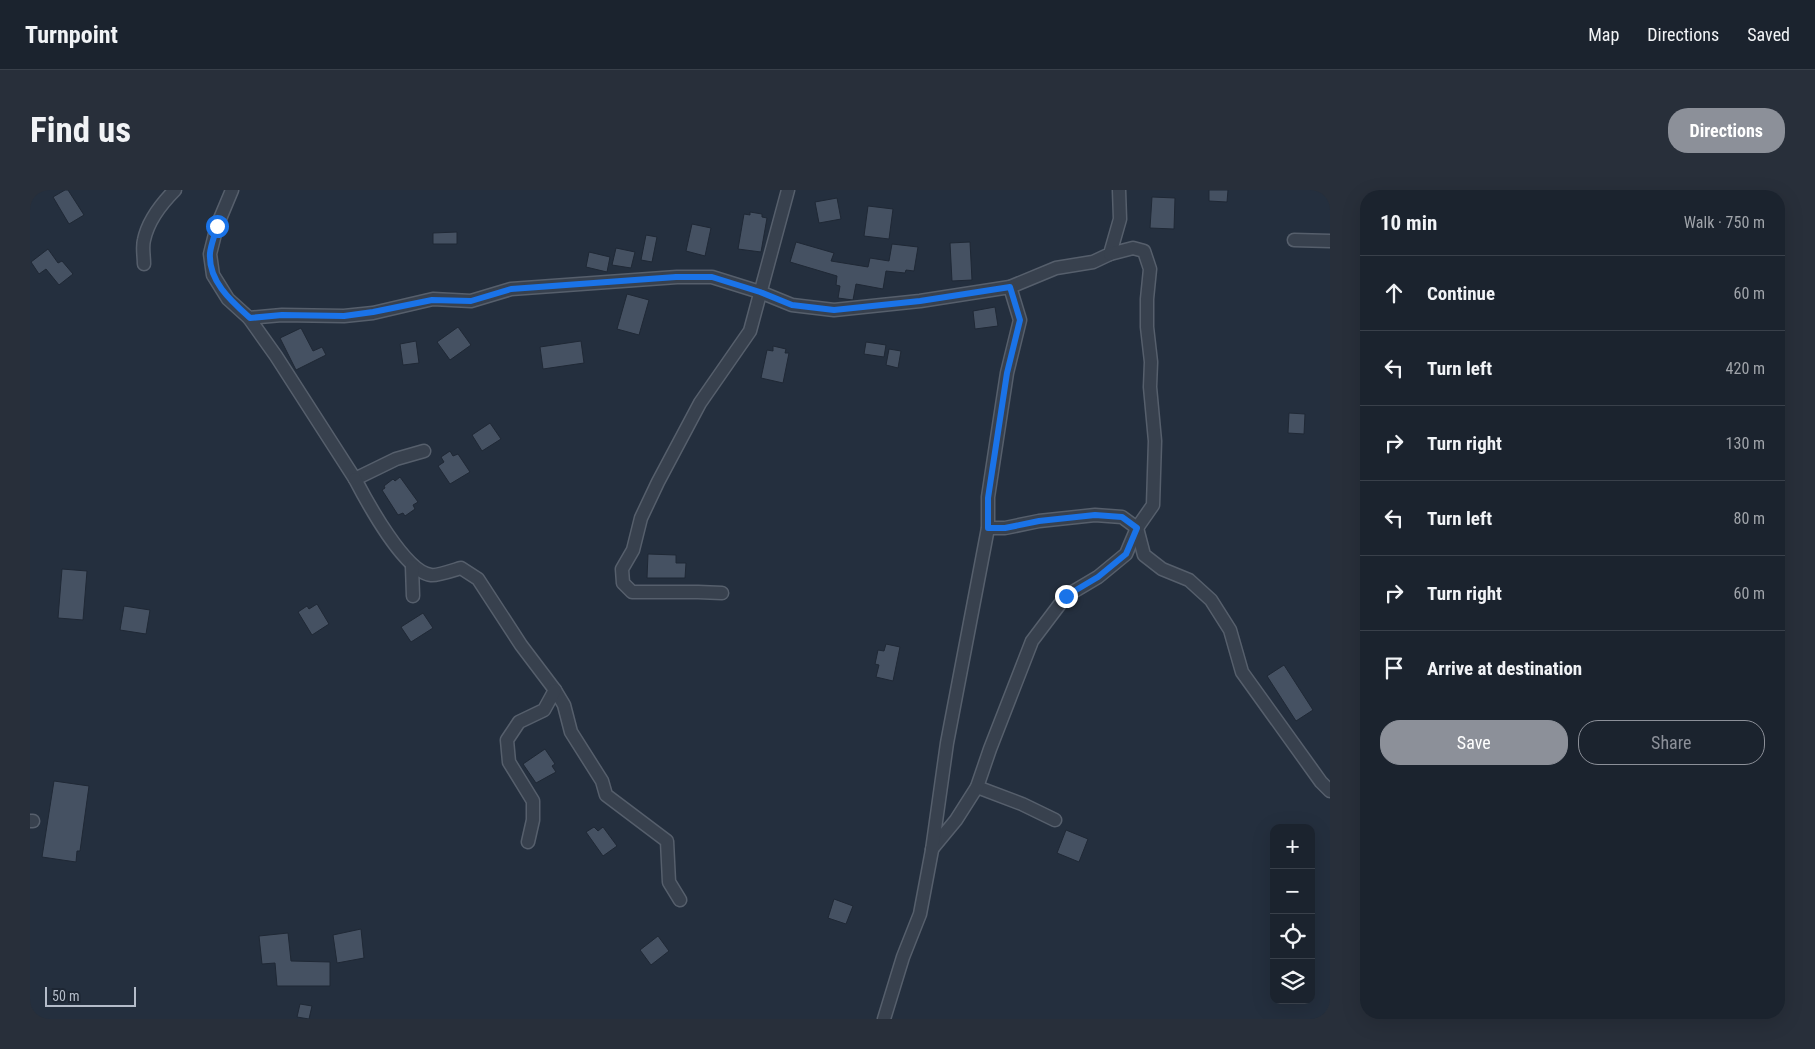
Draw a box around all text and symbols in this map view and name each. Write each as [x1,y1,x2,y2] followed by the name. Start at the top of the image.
[25,21,118,49] text: Turnpoint
[1588,24,1619,45] text: Map
[1647,24,1719,45] text: Directions
[1747,24,1790,45] text: Saved
[1668,108,1785,153] button: Directions
[30,110,131,151] text: Find us
[1380,211,1437,235] text: 10 min
[1684,213,1765,232] text: Walk · 750 m
[206,215,229,238] route start
[1380,279,1408,307] icon: ahead
[1427,282,1495,305] text: Continue
[1733,284,1765,303] text: 60 m
[1380,354,1408,382] icon: left
[1427,357,1492,380] text: Turn left
[1726,359,1765,378] text: 420 m
[1380,429,1408,457] icon: right
[1427,432,1502,455] text: Turn right
[1726,434,1765,453] text: 130 m
[1380,504,1408,532] icon: left
[1427,507,1492,530] text: Turn left
[1733,509,1765,528] text: 80 m
[1380,579,1408,607] icon: right
[1427,582,1502,605] text: Turn right
[1733,584,1765,603] text: 60 m
[1055,585,1078,608] route end
[1380,654,1408,682] icon: arrive
[1427,657,1582,680] text: Arrive at destination
[1380,720,1568,765] button: Save
[1578,720,1765,765] button: Share
[1270,824,1315,1004] map controls
[1270,824,1315,869] button: +
[1270,869,1315,914] button: −
[1270,914,1315,959] button: locate
[1270,959,1315,1004] button: layers
[45,984,136,1007] scale bar
[52,988,80,1004] text: 50 m

